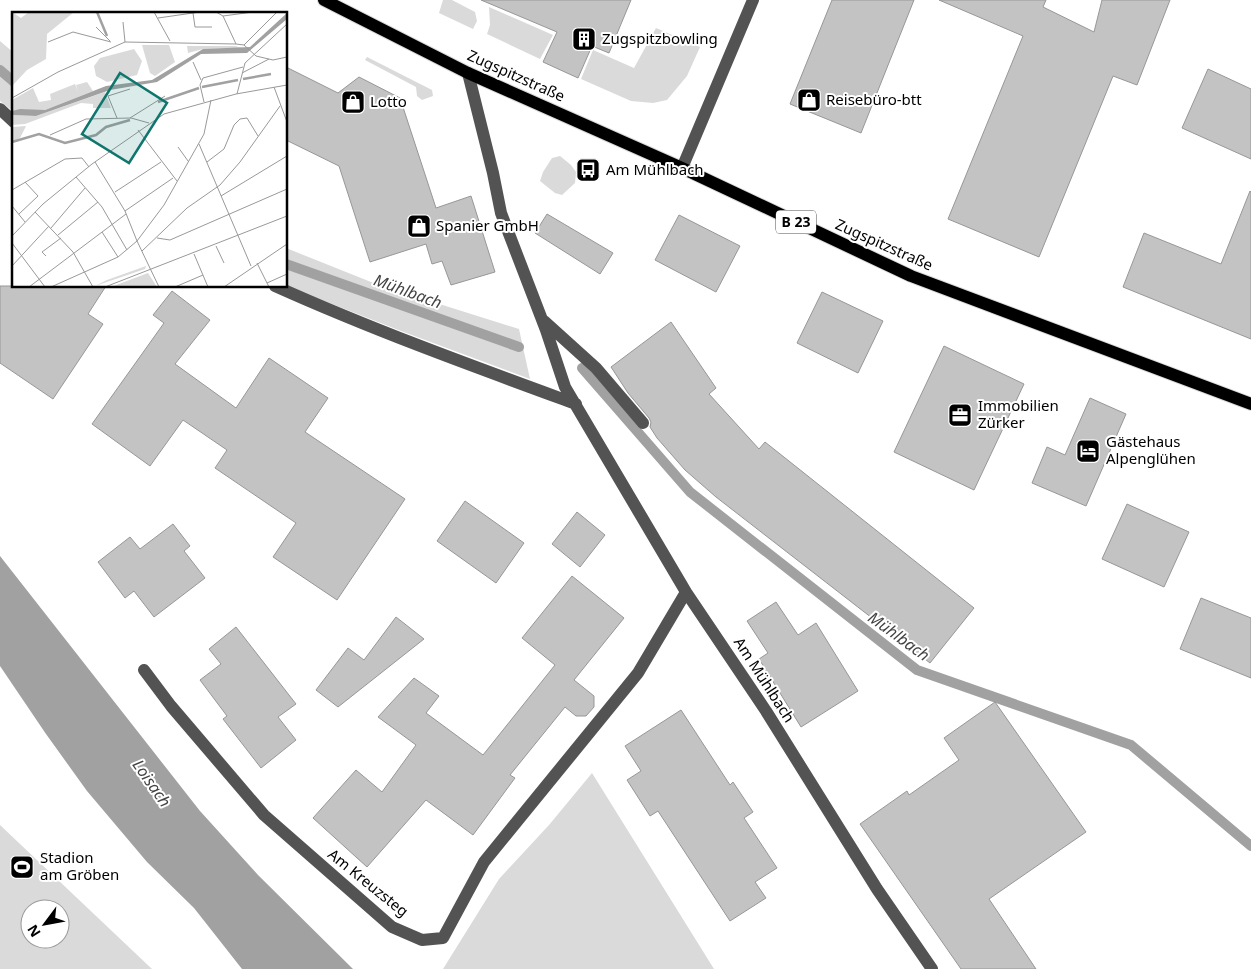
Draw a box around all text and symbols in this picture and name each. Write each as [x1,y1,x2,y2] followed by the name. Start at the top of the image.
[12,12,288,288] inset map
[571,26,597,52] building icon: Zugspitzbowling
[602,28,718,48] place label: Zugspitzbowling
[465,45,568,106] street label: Zugspitzstraße
[796,87,822,113] shop icon: Reisebüro-btt
[340,89,366,115] shop icon: Lotto
[826,89,922,109] place label: Reisebüro-btt
[370,91,407,111] place label: Lotto
[575,157,601,183] bus stop icon: Am Mühlbach
[606,159,704,179] place label: Am Mühlbach
[776,210,816,233] road number: B 23
[406,213,432,239] shop icon: Spanier GmbH
[833,214,936,275] street label: Zugspitzstraße
[436,215,539,235] place label: Spanier GmbH
[371,269,445,313] water label: Mühlbach
[978,395,1059,432] place label: Immobilien Zürker
[947,402,973,428] office icon: Immobilien Zürker
[1106,431,1196,468] place label: Gästehaus Alpenglühen
[1075,438,1101,464] hotel icon: Gästehaus Alpenglühen
[864,606,934,666] water label: Mühlbach
[730,633,800,726] street label: Am Mühlbach
[128,755,176,811] water label: Loisach
[324,844,413,921] street label: Am Kreuzsteg
[40,847,119,884] place label: Stadion am Gröben
[9,854,35,880] sports icon: Stadion am Gröben
[20,899,70,949] north arrow
[22,921,45,941] text: N

